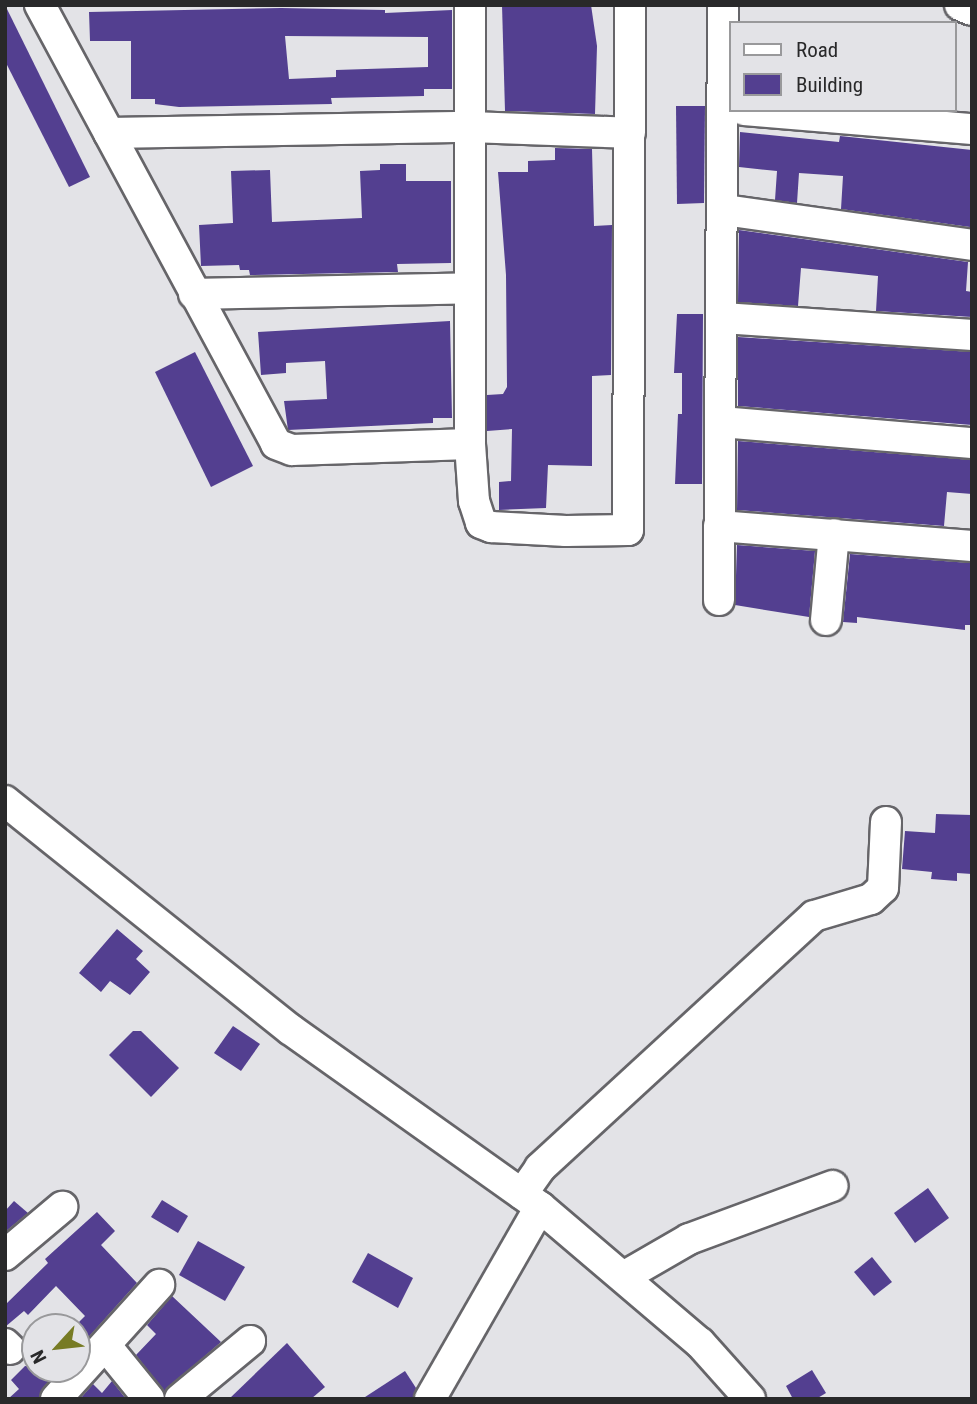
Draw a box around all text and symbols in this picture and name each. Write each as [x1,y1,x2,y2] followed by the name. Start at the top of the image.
[729,21,956,112] legend
[796,38,838,62] text: Road
[796,73,863,97] text: Building
[21,1313,91,1383] north arrow
[26,1346,52,1367] text: N

